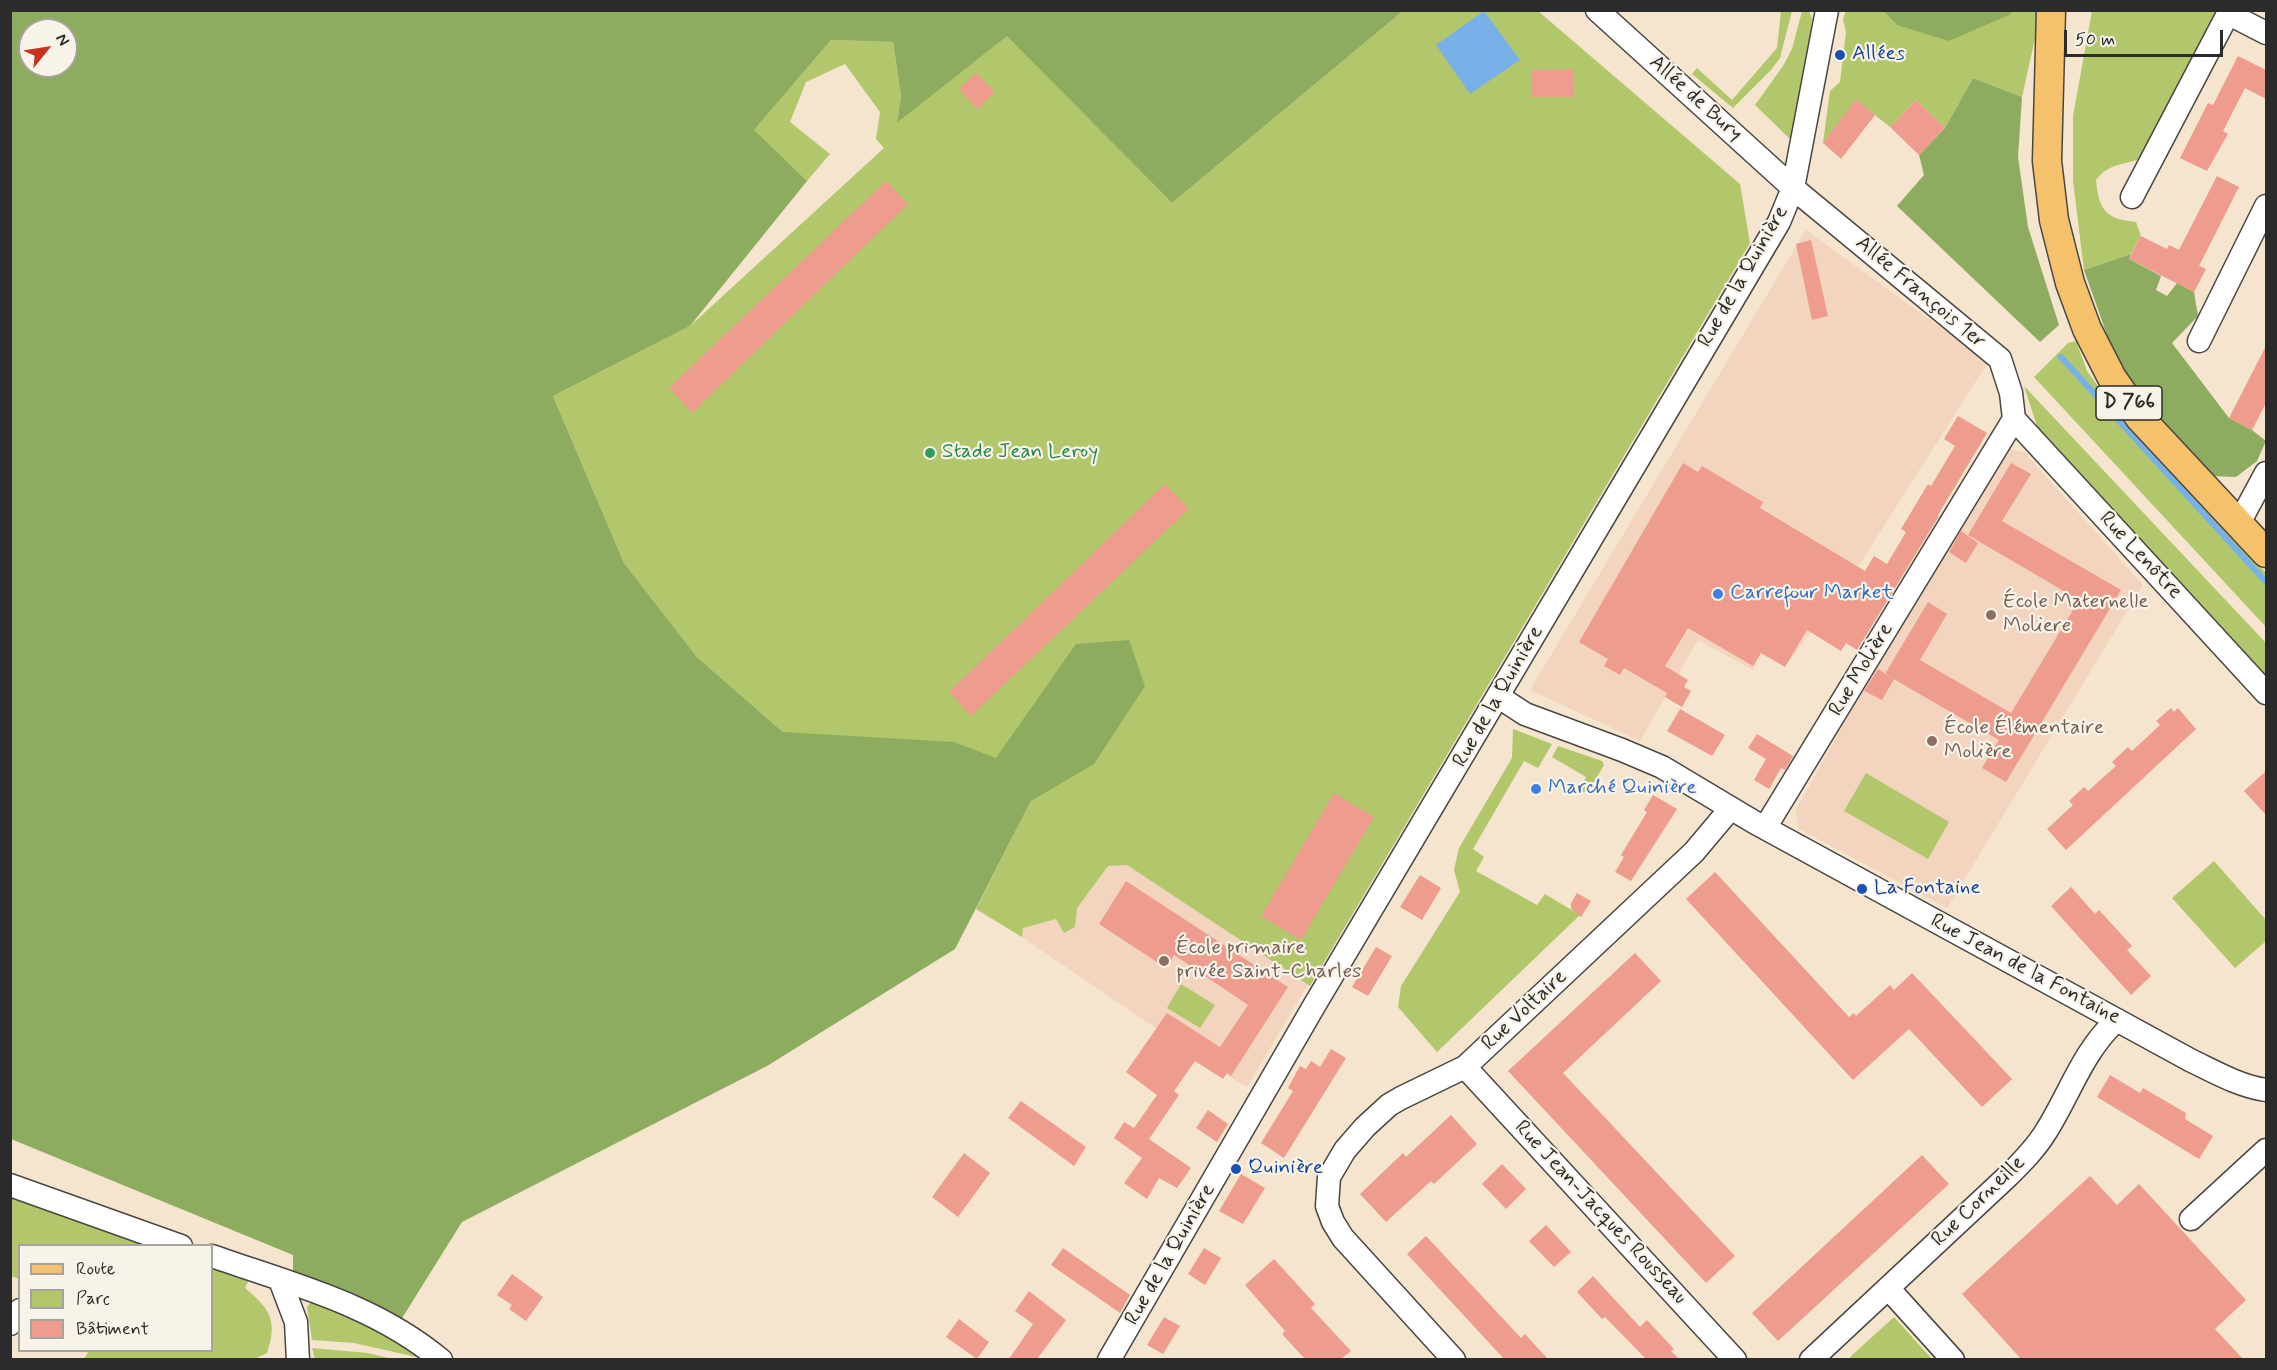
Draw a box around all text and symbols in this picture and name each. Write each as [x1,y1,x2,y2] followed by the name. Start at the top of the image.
[18,18,78,78] north arrow
[2067,18,2226,56] scale bar
[2075,28,2115,52] text: 50 m
[51,30,74,50] text: N
[1852,42,1905,68] place label: Allées
[1833,48,1847,62] marker: Allées
[1643,51,1747,147] street label: Allée de Bury
[1693,202,1795,352] street label: Rue de la Quinière
[1850,231,1990,355] street label: Allée François 1er
[2096,386,2162,420] road number: D 766
[942,440,1098,466] place label: Stade Jean Leroy
[923,446,937,460] marker: Stade Jean Leroy
[2093,507,2187,605] street label: Rue Lenôtre
[1730,581,1894,607] place label: Carrefour Market
[1711,587,1725,601] marker: Carrefour Market
[2003,590,2149,640] place label: École Maternelle Moliere
[1984,608,1998,622] marker: École Maternelle Moliere
[1824,619,1900,721] street label: Rue Molière
[1448,622,1550,772] street label: Rue de la Quinière
[1944,716,2104,766] place label: École Élémentaire Molière
[1925,734,1939,748] marker: École Élémentaire Molière
[1548,776,1697,802] place label: Marché Quinière
[1529,782,1543,796] marker: Marché Quinière
[1874,876,1981,902] place label: La Fontaine
[1855,882,1869,896] marker: La Fontaine
[1926,909,2124,1031] street label: Rue Jean de la Fontaine
[1176,936,1361,986] place label: École primaire privée Saint-Charles
[1157,954,1171,968] marker: École primaire privée Saint-Charles
[1477,965,1573,1057] street label: Rue Voltaire
[1508,1116,1692,1310] street label: Rue Jean-Jacques Rousseau
[1927,1151,2031,1253] street label: Rue Corneille
[1248,1156,1323,1182] place label: Quinière
[1229,1162,1243,1176] marker: Quinière
[1120,1180,1222,1330] street label: Rue de la Quinière
[18,1244,213,1352] legend
[76,1257,115,1281] text: Route
[76,1287,110,1311] text: Parc
[76,1317,149,1341] text: Bâtiment

